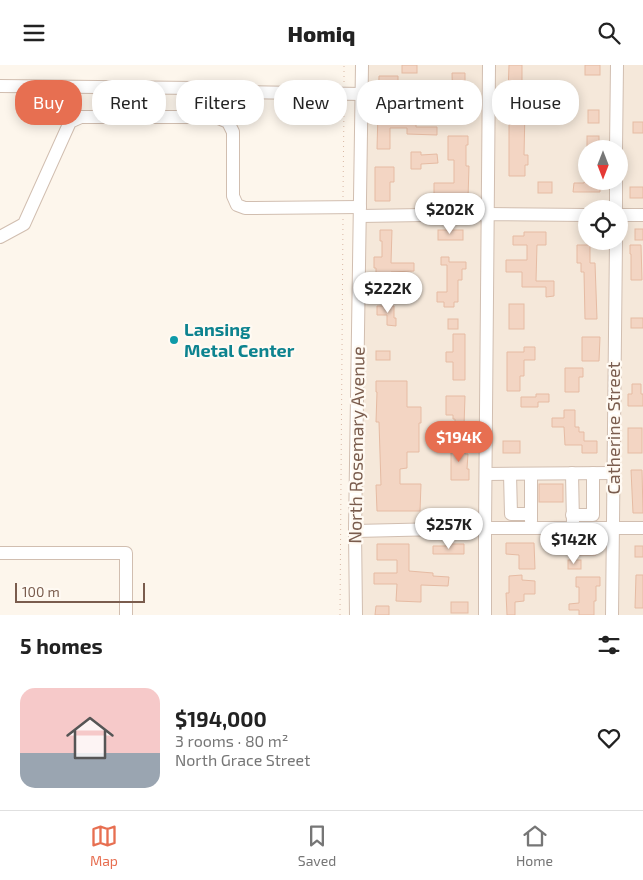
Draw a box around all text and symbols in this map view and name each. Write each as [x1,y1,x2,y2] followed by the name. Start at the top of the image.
[20,19,48,47] icon: menu
[595,19,623,47] icon: search
[288,20,355,46] text: Homiq
[15,80,82,125] chip: Buy
[92,80,166,125] chip: Rent
[176,80,264,125] chip: Filters
[274,80,347,125] chip: New
[357,80,482,125] chip: Apartment
[492,80,579,125] chip: House
[578,140,628,190] north arrow
[578,140,628,250] map controls
[415,193,485,235] pin: $202K
[426,199,474,218] text: $202K
[578,200,628,250] button: locate
[353,271,423,314] pin: $222K
[364,278,412,297] text: $222K
[184,318,295,361] place label: Lansing Metal Center
[168,334,180,346] marker: Lansing Metal Center
[343,346,369,544] street label: North Rosemary Avenue
[602,361,624,494] street label: Catherine Street
[424,421,494,463] pin: $194K
[436,427,482,446] text: $194K
[414,507,484,550] pin: $257K
[426,514,472,533] text: $257K
[539,523,609,565] pin: $142K
[551,529,597,548] text: $142K
[15,580,145,603] scale bar
[22,583,60,600] text: 100 m
[595,631,623,659] icon: filters
[20,633,103,658] text: 5 homes
[175,706,267,731] text: $194,000
[60,708,120,768] icon: home
[595,724,623,752] icon: heart
[175,731,288,750] text: 3 rooms · 80 m²
[175,750,310,769] text: North Grace Street
[90,822,118,869] tab: Map
[298,822,336,869] tab: Saved
[516,822,553,869] tab: Home

